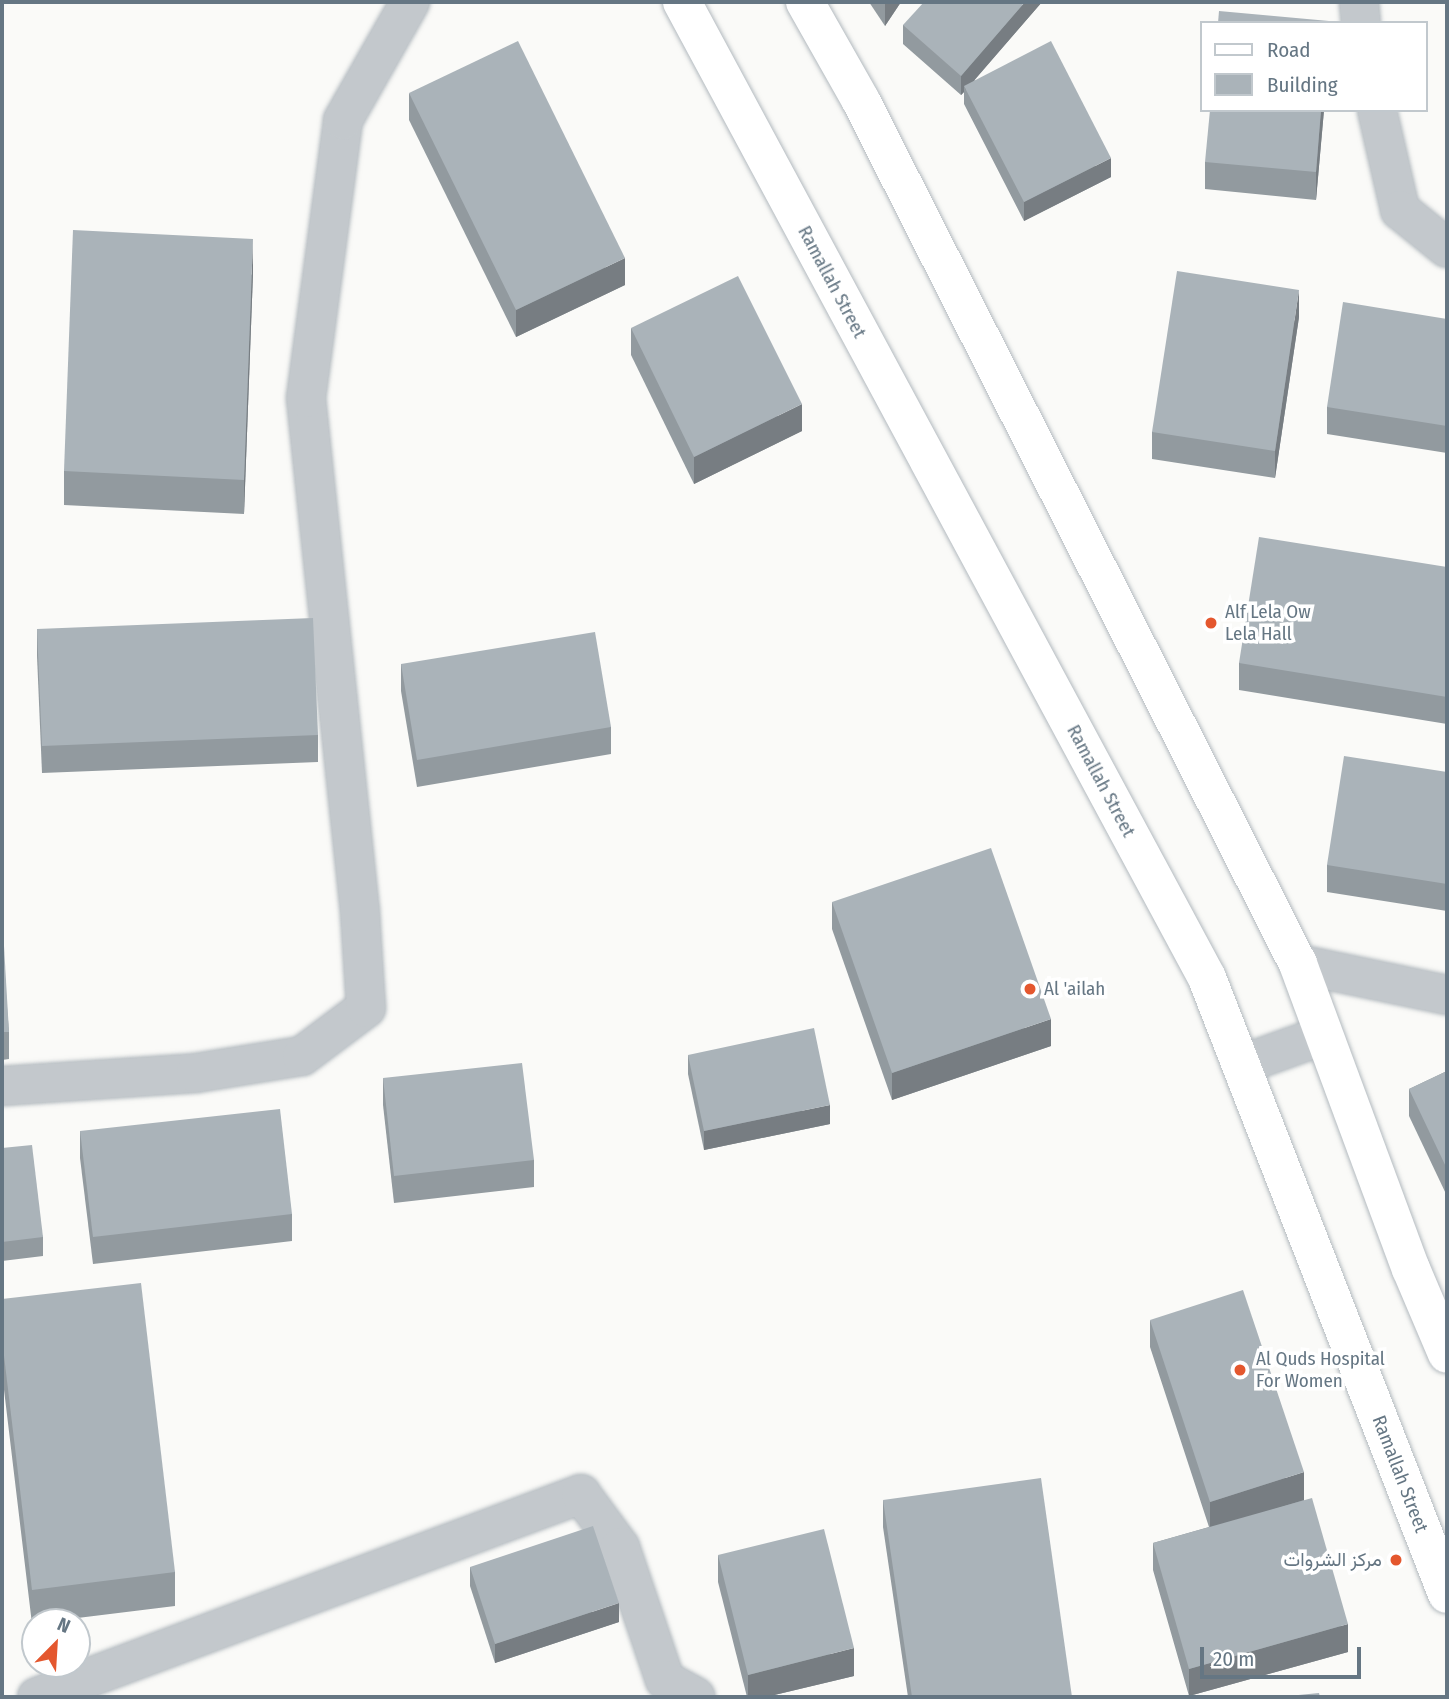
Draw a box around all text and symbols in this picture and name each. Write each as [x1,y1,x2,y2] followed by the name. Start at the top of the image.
[1200,21,1428,112] legend
[1267,37,1311,63] text: Road
[1267,72,1338,98] text: Building
[793,222,871,342] street label: Ramallah Street
[1225,601,1311,645] place label: Alf Lela Ow Lela Hall
[1203,615,1219,631] marker: Alf Lela Ow Lela Hall
[1062,721,1140,841] street label: Ramallah Street
[1044,978,1105,1000] place label: Al 'ailah
[1022,981,1038,997] marker: Al 'ailah
[1256,1348,1385,1392] place label: Al Quds Hospital For Women
[1230,1360,1250,1380] marker: Al Quds Hospital For Women
[1367,1412,1433,1536] street label: Ramallah Street
[1284,1549,1382,1571] place label: مركز الشروات
[1388,1552,1404,1568] marker: مركز الشروات
[21,1608,91,1678] north arrow
[54,1612,74,1638] text: N
[1204,1632,1365,1676] scale bar
[1213,1646,1254,1672] text: 20 m

